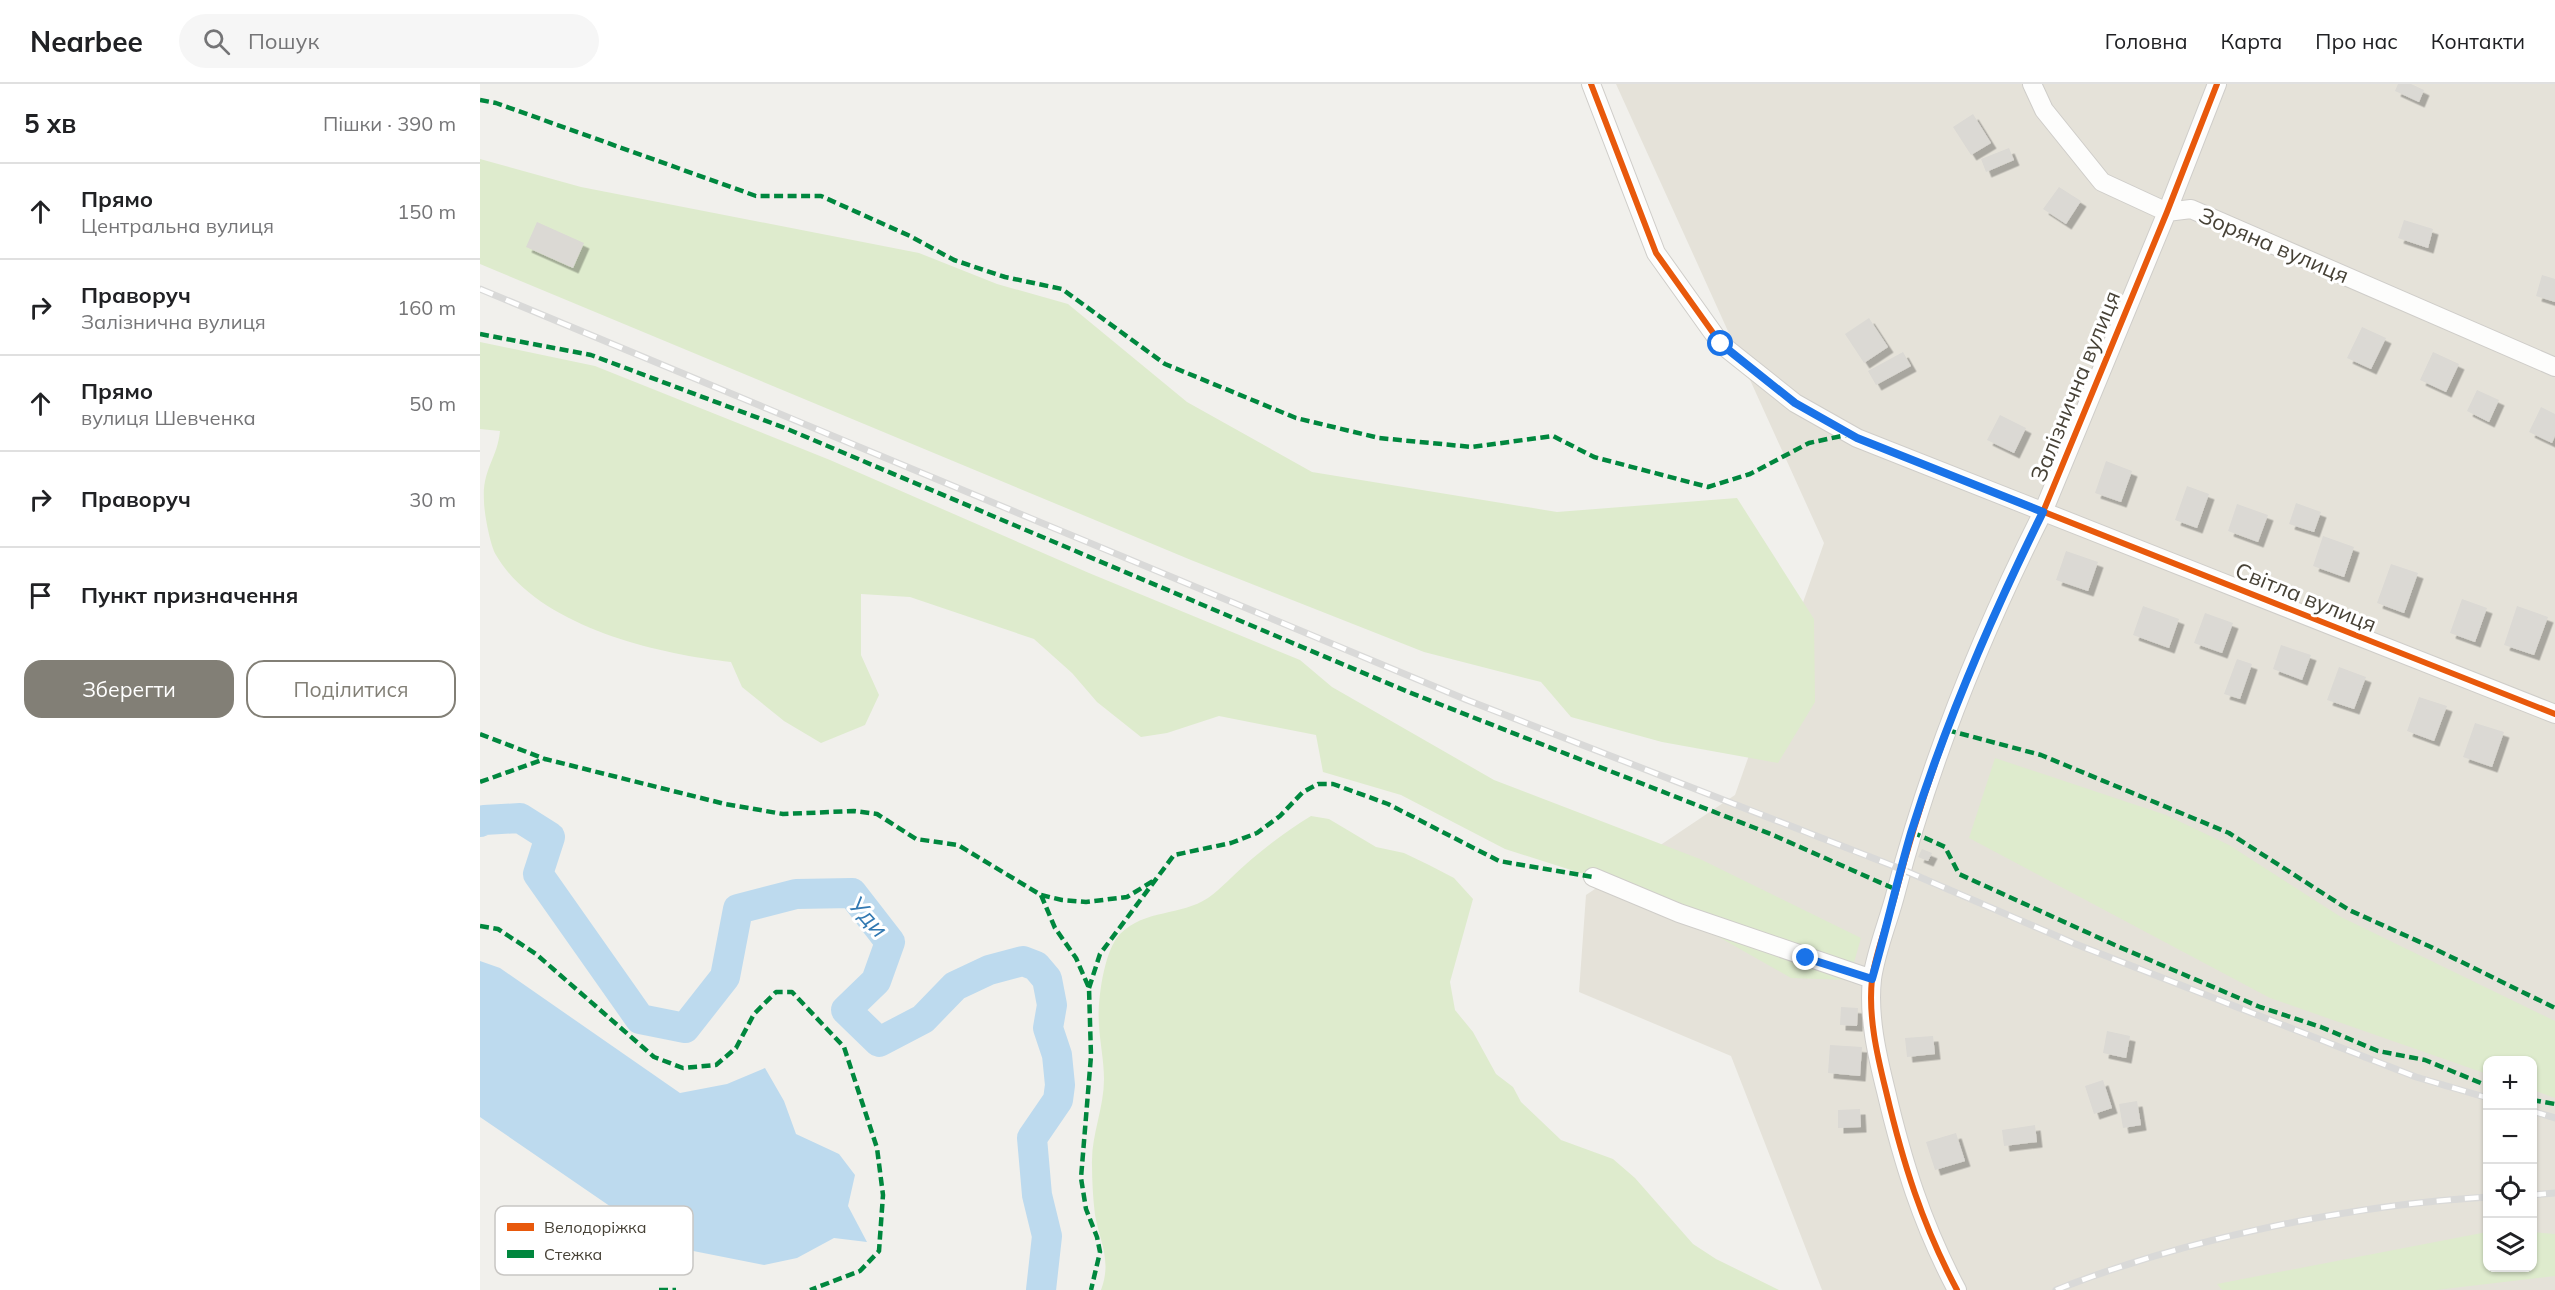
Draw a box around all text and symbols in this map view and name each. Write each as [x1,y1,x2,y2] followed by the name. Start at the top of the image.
[179,14,599,68] search box
[30,24,143,59] text: Nearbee
[200,25,233,58] icon: search
[248,27,319,55] text: Пошук
[2105,28,2188,54] text: Головна
[2221,28,2282,54] text: Карта
[2315,28,2398,54] text: Про нас
[2431,28,2525,54] text: Контакти
[24,107,76,140] text: 5 хв
[323,111,456,136] text: Пішки · 390 m
[81,185,153,213] text: Прямо
[24,195,57,228] icon: ahead
[397,199,456,224] text: 150 m
[2195,201,2353,289] street label: Зоряна вулиця
[81,213,274,238] text: Центральна вулиця
[81,281,191,309] text: Праворуч
[2024,286,2126,486] street label: Залізнична вулиця
[24,291,57,324] icon: right
[397,295,456,320] text: 160 m
[81,309,266,334] text: Залізнична вулиця
[1707,330,1733,356] route start
[81,377,153,405] text: Прямо
[24,387,57,420] icon: ahead
[409,391,456,416] text: 50 m
[81,405,256,430] text: вулиця Шевченка
[24,483,57,516] icon: right
[81,485,191,513] text: Праворуч
[409,487,456,512] text: 30 m
[2231,556,2381,638] street label: Світла вулиця
[24,579,57,612] icon: arrive
[81,581,298,609] text: Пункт призначення
[24,660,234,718] button: Зберегти
[246,660,456,718] button: Поділитися
[843,890,895,943] water label: Уди
[1792,944,1818,970] route end
[2483,1056,2537,1272] map controls
[2483,1056,2537,1110] button: +
[2483,1110,2537,1164] button: −
[2483,1164,2537,1218] button: locate
[495,1206,693,1275] legend
[544,1217,646,1237] text: Велодоріжка
[2483,1218,2537,1272] button: layers
[544,1244,602,1264] text: Стежка

